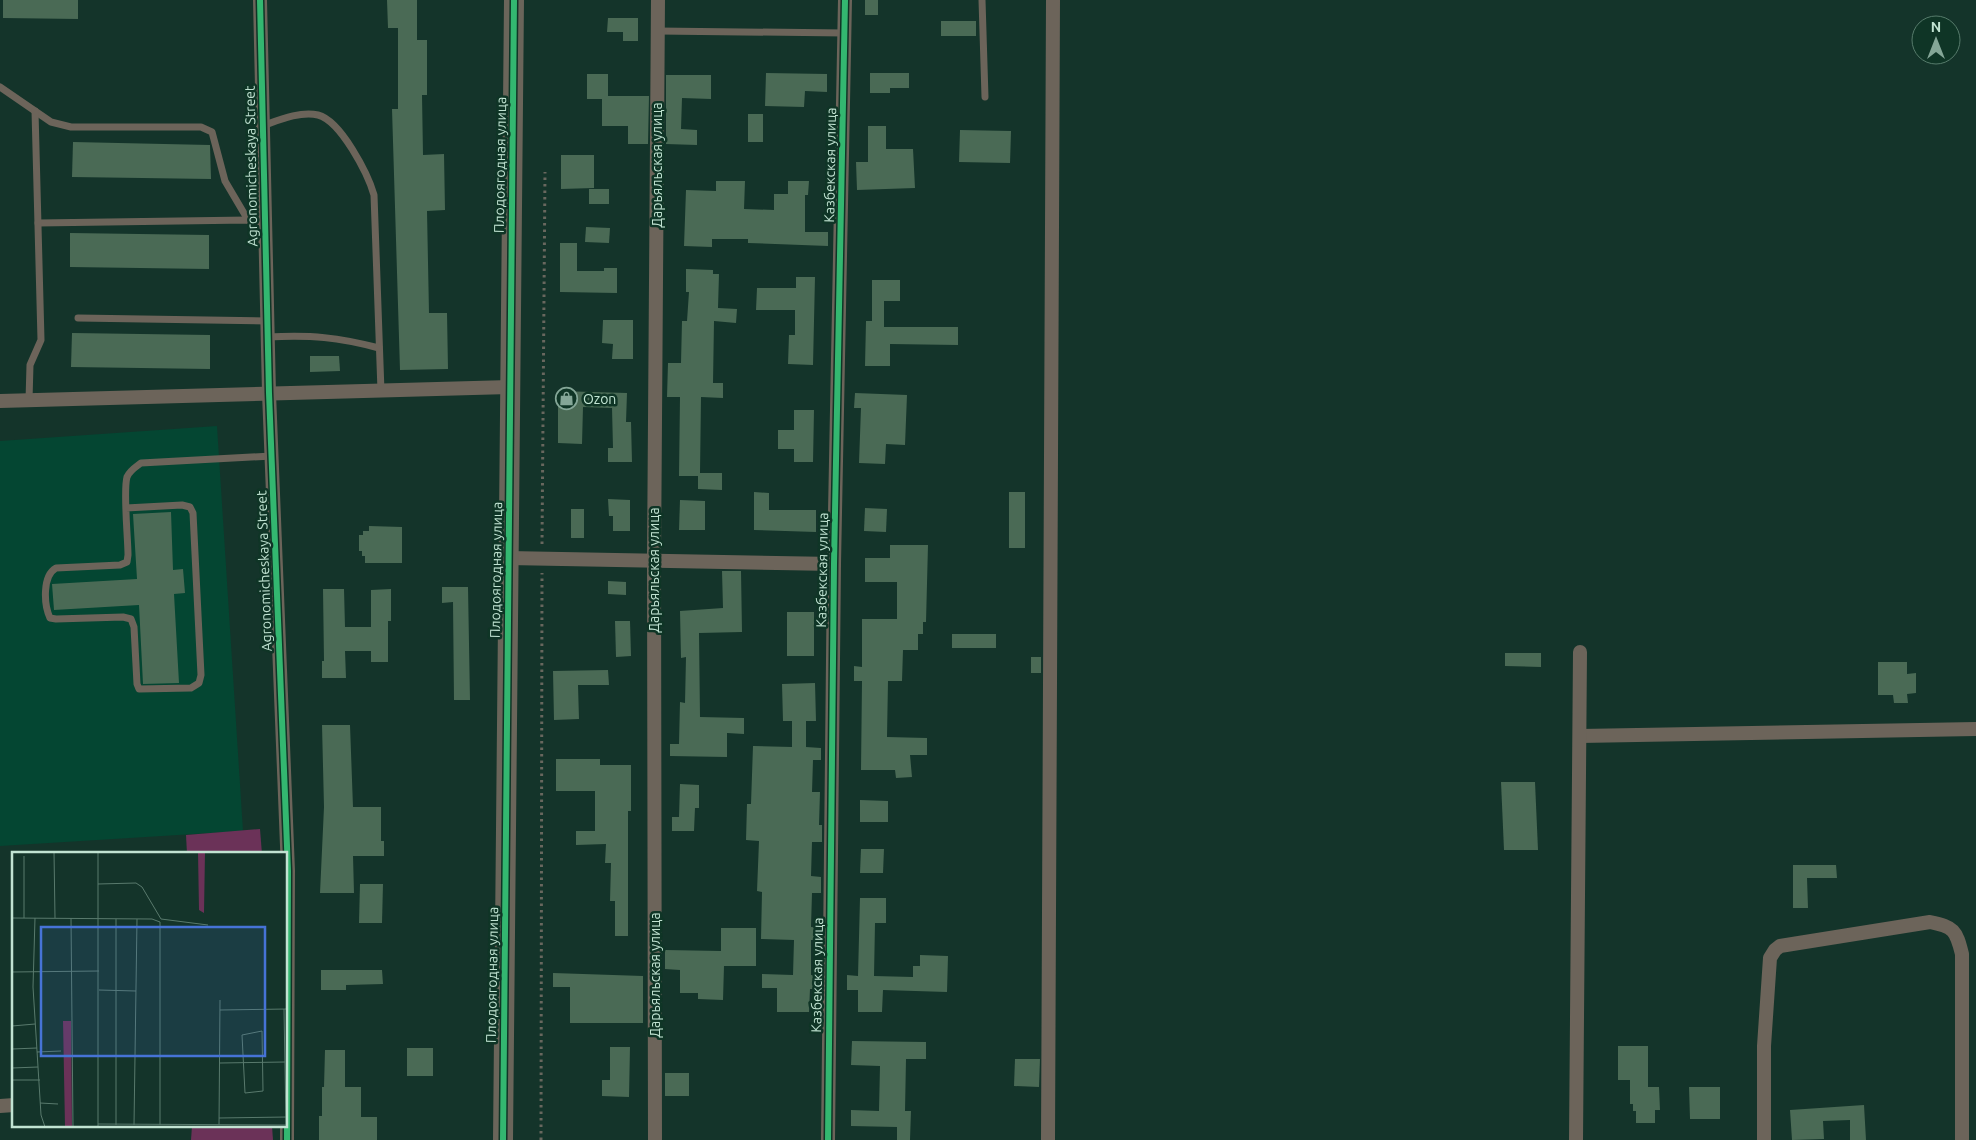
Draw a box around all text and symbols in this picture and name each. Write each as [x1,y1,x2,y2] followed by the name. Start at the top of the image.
[1911,15,1961,65] north arrow
[1931,19,1941,35] text: N
[242,85,260,247] street label: Agronomicheskaya Street
[491,97,509,233] street label: Плодоягодная улица
[649,102,665,228] street label: Дарьяльская улица
[821,107,839,223] street label: Казбекская улица
[555,387,579,411] shop icon: Ozon
[583,391,616,407] place label: Ozon
[253,490,275,652] street label: Agronomicheskaya Street
[487,502,505,638] street label: Плодоягодная улица
[646,507,662,633] street label: Дарьяльская улица
[813,512,831,628] street label: Казбекская улица
[12,852,288,1128] inset map
[483,907,501,1043] street label: Плодоягодная улица
[647,912,663,1038] street label: Дарьяльская улица
[808,917,826,1033] street label: Казбекская улица

